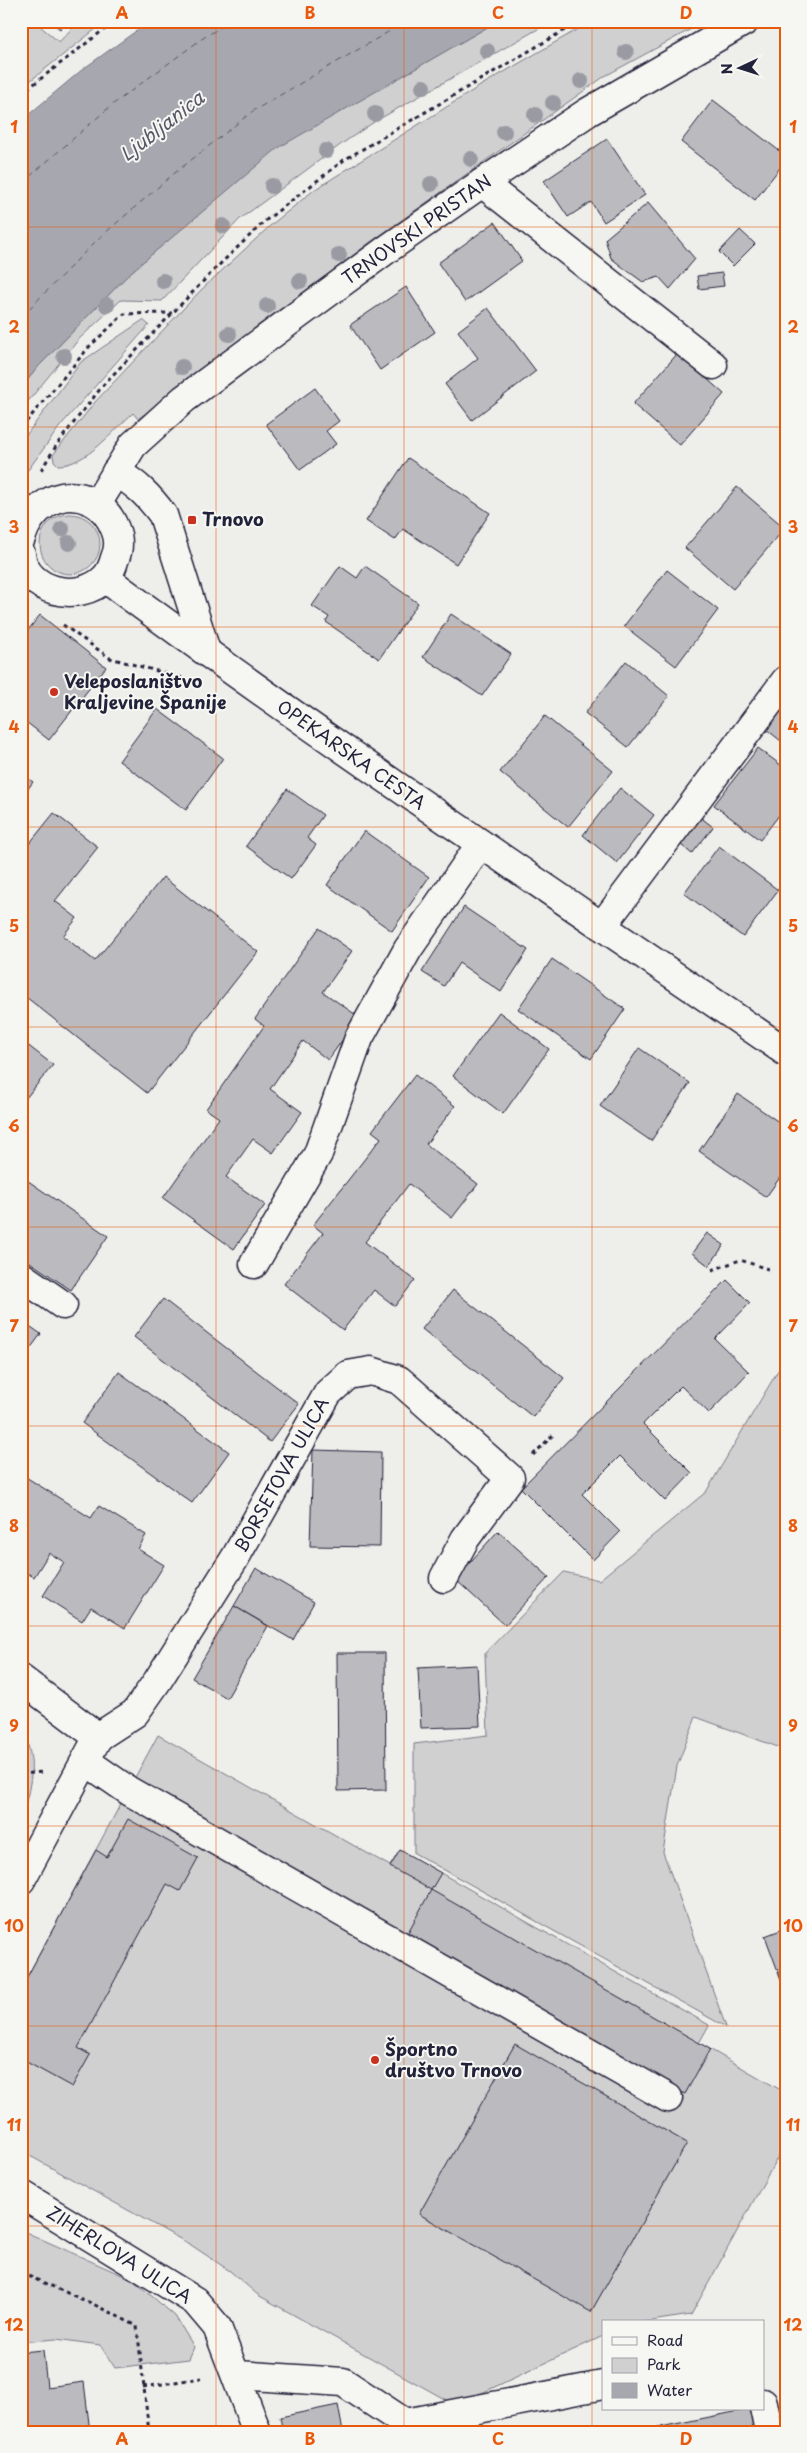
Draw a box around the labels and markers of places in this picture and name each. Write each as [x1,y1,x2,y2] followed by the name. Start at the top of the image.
[202,505,264,532] place label: Trnovo
[186,514,198,526] marker: Trnovo
[64,667,226,715] place label: Veleposlaništvo Kraljevine Španije
[48,686,60,698] marker: Veleposlaništvo Kraljevine Španije
[385,2035,522,2083] place label: Športno društvo Trnovo
[369,2054,381,2066] marker: Športno društvo Trnovo

